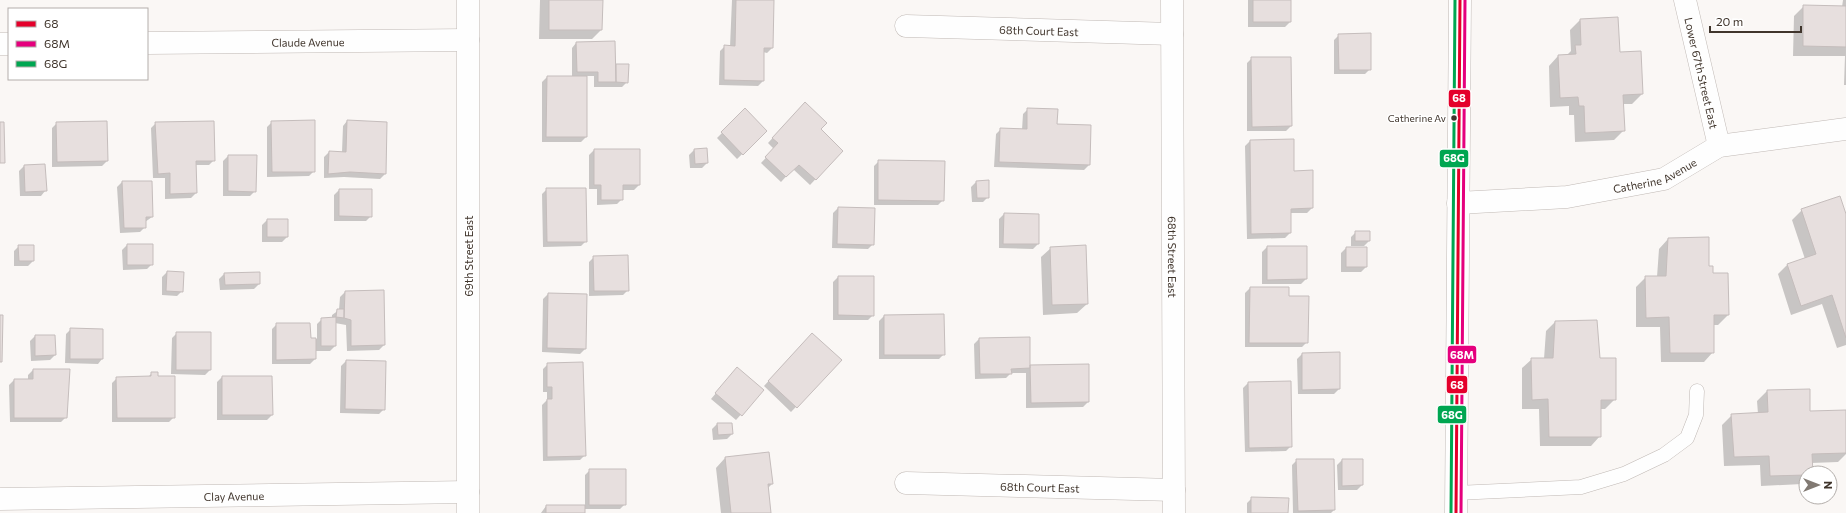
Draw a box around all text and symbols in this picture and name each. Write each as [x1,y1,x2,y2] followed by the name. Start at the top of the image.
[8,8,148,80] legend
[1710,8,1801,34] scale bar
[1716,14,1743,28] text: 20 m
[44,16,59,30] text: 68
[1683,16,1721,131] street label: Lower 67th Street East
[999,22,1079,38] street label: 68th Court East
[271,35,345,48] street label: Claude Avenue
[44,36,70,50] text: 68M
[44,56,67,70] text: 68G
[1448,89,1471,108] line badge: 68
[1452,91,1466,104] text: 68
[1388,112,1446,124] place label: Catherine Av
[1449,113,1459,123] marker: Catherine Av
[1439,149,1469,168] line badge: 68G
[1443,151,1465,164] text: 68G
[1612,155,1699,195] street label: Catherine Avenue
[462,215,475,297] street label: 69th Street East
[1166,216,1180,298] street label: 68th Street East
[1447,345,1477,364] line badge: 68M
[1450,348,1474,361] text: 68M
[1446,375,1468,394] line badge: 68
[1450,378,1464,391] text: 68
[1437,405,1467,424] line badge: 68G
[1441,408,1463,421] text: 68G
[1798,465,1838,505] north arrow
[1000,479,1080,494] street label: 68th Court East
[1822,481,1835,489] text: N
[204,489,265,502] street label: Clay Avenue

